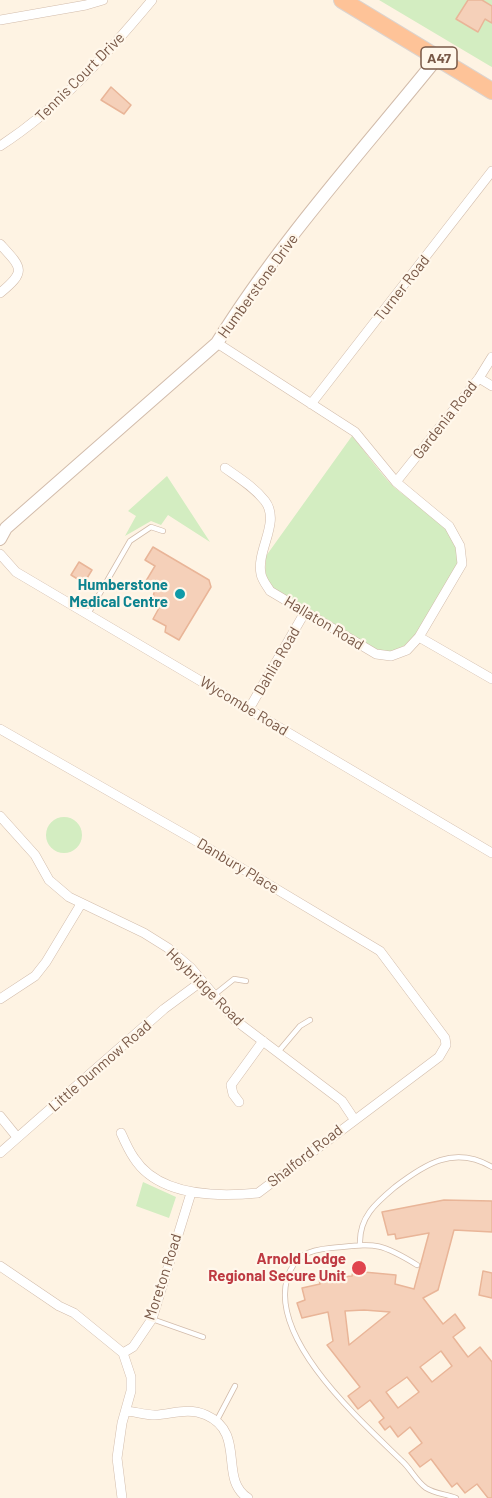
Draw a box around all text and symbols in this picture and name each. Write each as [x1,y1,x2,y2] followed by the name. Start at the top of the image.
[32,29,128,125] street label: Tennis Court Drive
[421,47,457,69] road number: A47
[214,230,302,342] street label: Humberstone Drive
[371,251,433,325] street label: Turner Road
[409,377,481,463] street label: Gardenia Road
[69,576,168,611] place label: Humberstone Medical Centre
[173,587,187,601] marker: Humberstone Medical Centre
[281,592,367,654] street label: Hallaton Road
[250,624,304,698] street label: Dahlia Road
[196,672,292,740] street label: Wycombe Road
[194,834,282,898] street label: Danbury Place
[162,944,248,1030] street label: Heybridge Road
[45,1017,155,1115] street label: Little Dunmow Road
[264,1121,346,1191] street label: Shalford Road
[141,1231,185,1323] street label: Moreton Road
[208,1250,346,1285] place label: Arnold Lodge Regional Secure Unit
[350,1259,368,1277] marker: Arnold Lodge Regional Secure Unit

